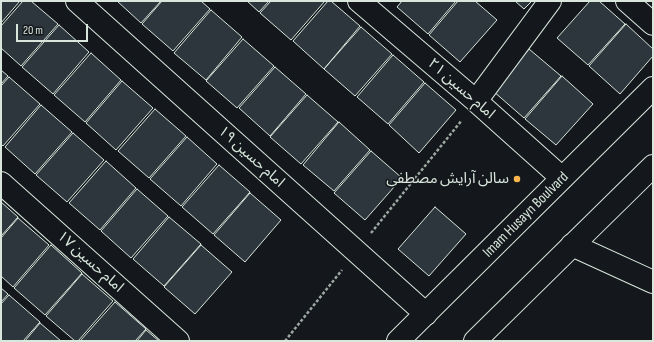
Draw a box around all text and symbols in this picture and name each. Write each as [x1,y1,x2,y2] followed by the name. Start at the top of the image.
[18,16,90,42] scale bar
[23,23,43,38] text: 20 m
[424,55,498,123] street label: امام حسین ۲۱
[214,122,288,192] street label: امام حسین ۱۹
[479,168,573,262] street label: Imam Husayn Boulvard
[386,170,509,188] place label: سالن آرایش مصطفی
[512,174,522,184] marker: سالن آرایش مصطفی
[53,227,127,297] street label: امام حسین ۱۷

